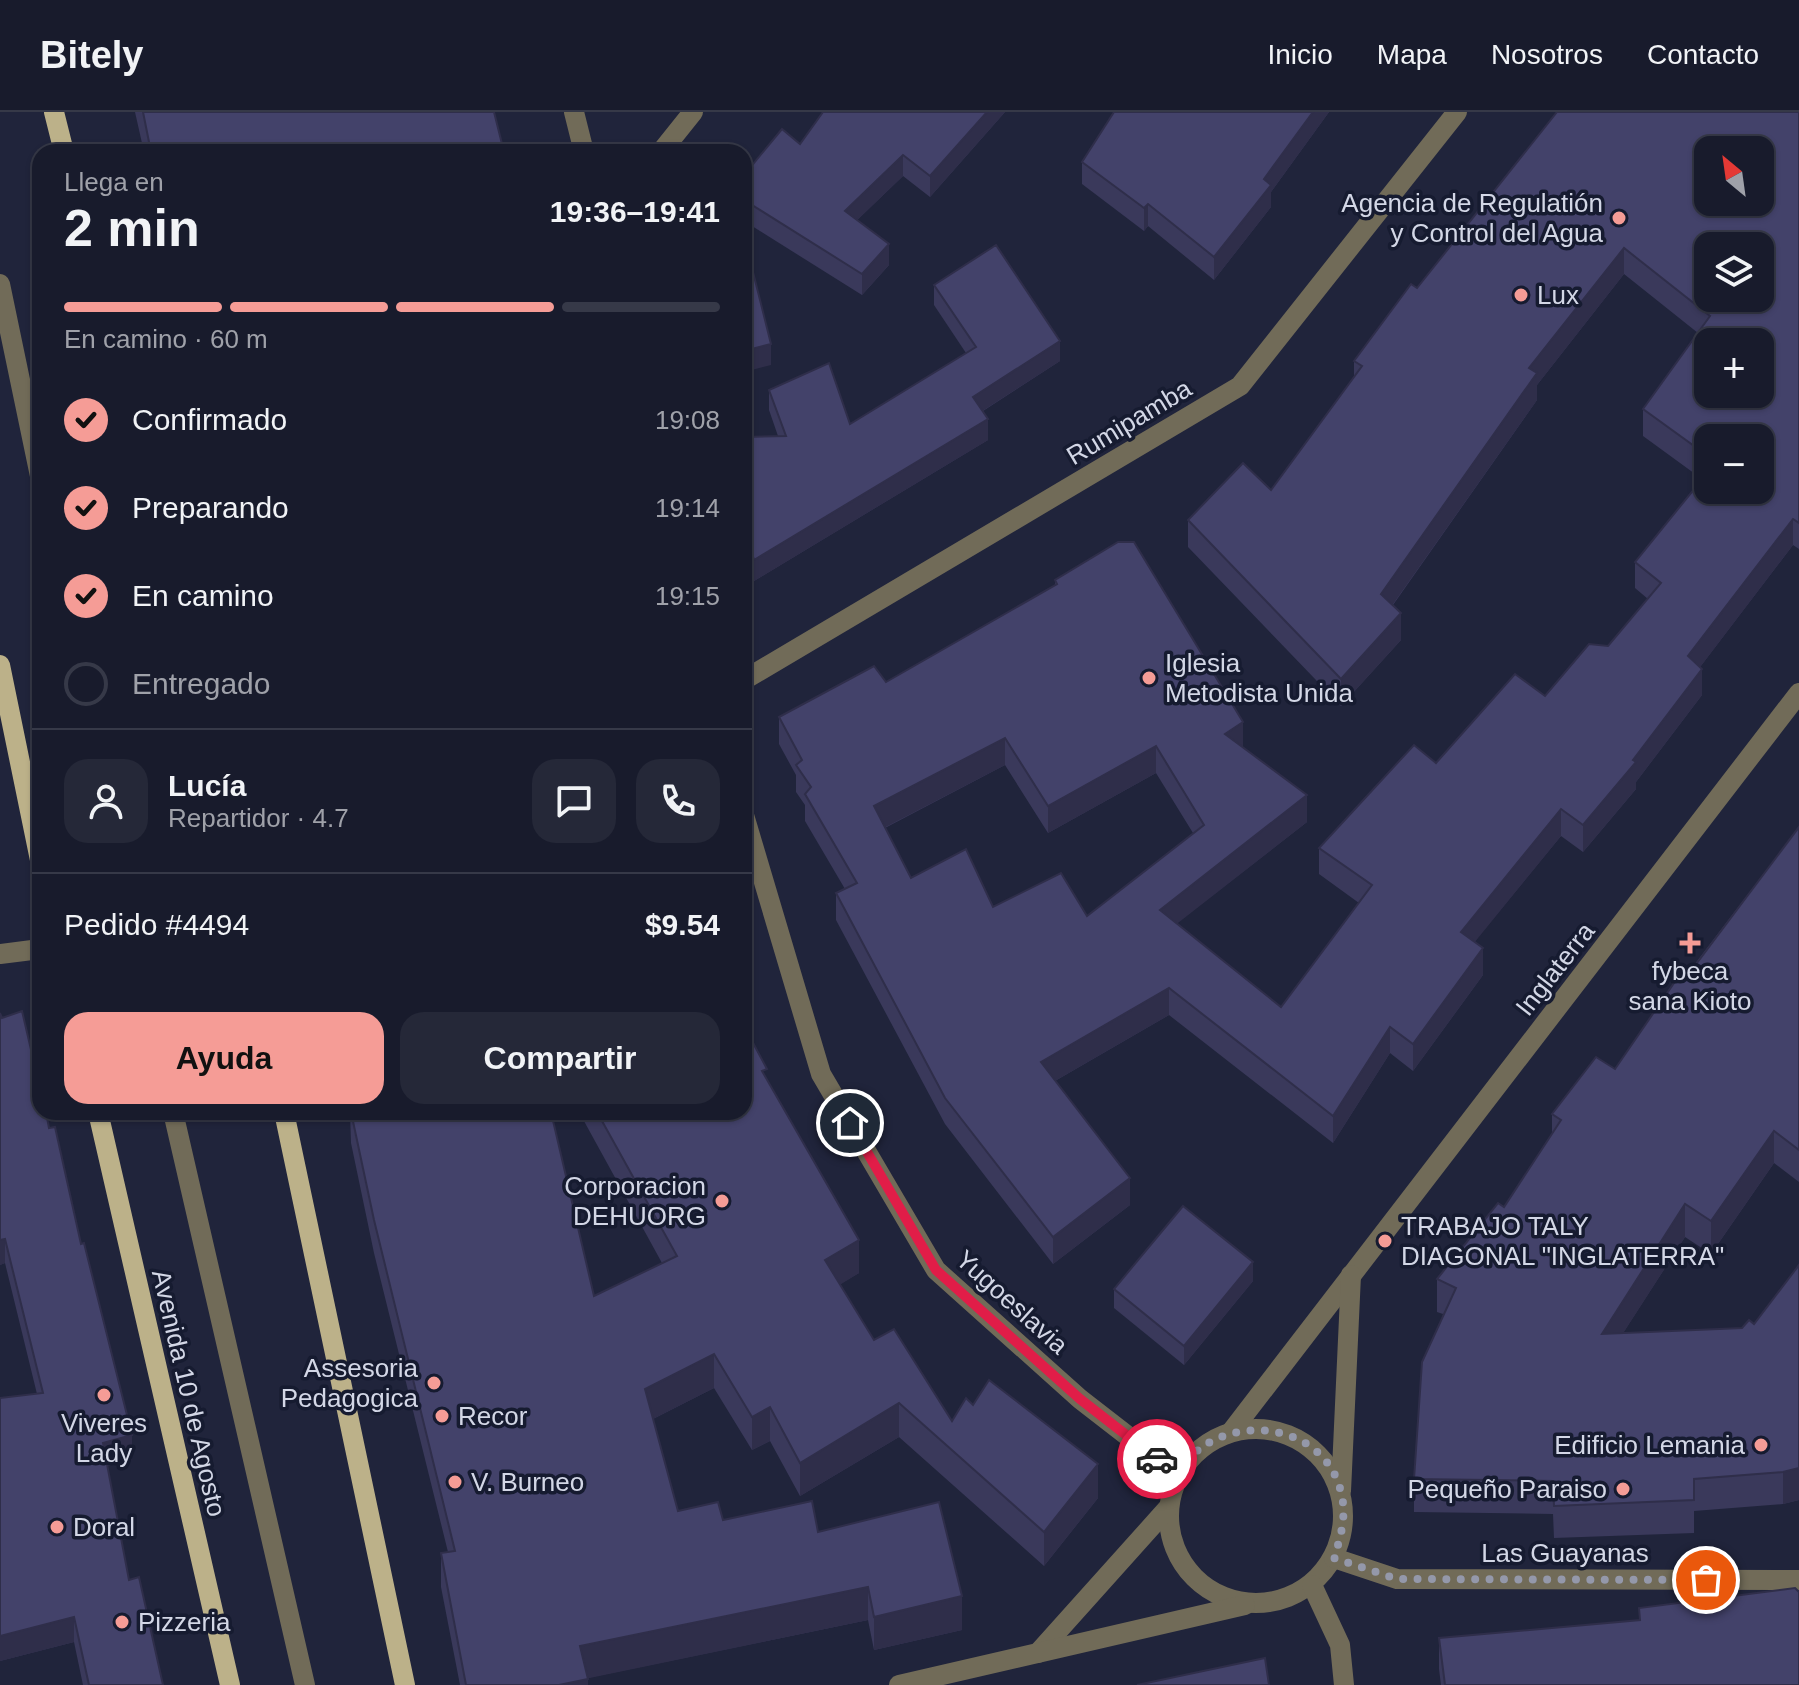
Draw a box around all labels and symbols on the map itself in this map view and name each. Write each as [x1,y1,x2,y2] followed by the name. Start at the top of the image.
[1694,136,1774,216] north arrow
[1341,188,1604,248] place label: Agencia de Regulatión y Control del Agua
[1610,209,1628,227] marker: Agencia de Regulatión y Control del Agua
[1537,280,1579,310] place label: Lux
[1512,286,1530,304] marker: Lux
[1061,373,1197,471] street label: Rumipamba
[1165,648,1353,708] place label: Iglesia Metodista Unida
[1140,669,1158,687] marker: Iglesia Metodista Unida
[1509,916,1601,1022] street label: Inglaterra
[1681,934,1699,952] marker: fybeca sana Kioto
[1629,956,1751,1016] place label: fybeca sana Kioto
[816,1089,884,1157] pin
[564,1171,706,1231] place label: Corporacion DEHUORG
[713,1192,731,1210] marker: Corporacion DEHUORG
[1401,1211,1724,1271] place label: TRABAJO TALY DIAGONAL "INGLATERRA"
[1376,1232,1394,1250] marker: TRABAJO TALY DIAGONAL "INGLATERRA"
[950,1244,1075,1360] street label: Yugoeslavia
[146,1267,232,1519] street label: Avenida 10 de Agosto
[281,1353,419,1413] place label: Assesoria Pedagogica
[425,1374,443,1392] marker: Assesoria Pedagogica
[95,1386,113,1404] marker: Viveres Lady
[458,1401,528,1431] place label: Recor
[433,1407,451,1425] marker: Recor
[61,1408,147,1468] place label: Viveres Lady
[1117,1419,1197,1499] courier
[1554,1430,1746,1460] place label: Edificio Lemania
[1752,1436,1770,1454] marker: Edificio Lemania
[471,1467,584,1497] place label: V. Burneo
[446,1473,464,1491] marker: V. Burneo
[1408,1474,1607,1504] place label: Pequeño Paraiso
[1614,1480,1632,1498] marker: Pequeño Paraiso
[73,1512,135,1542] place label: Doral
[48,1518,66,1536] marker: Doral
[1481,1538,1649,1568] street label: Las Guayanas
[1672,1546,1740,1614] pin
[138,1607,231,1637] place label: Pizzeria
[113,1613,131,1631] marker: Pizzeria

